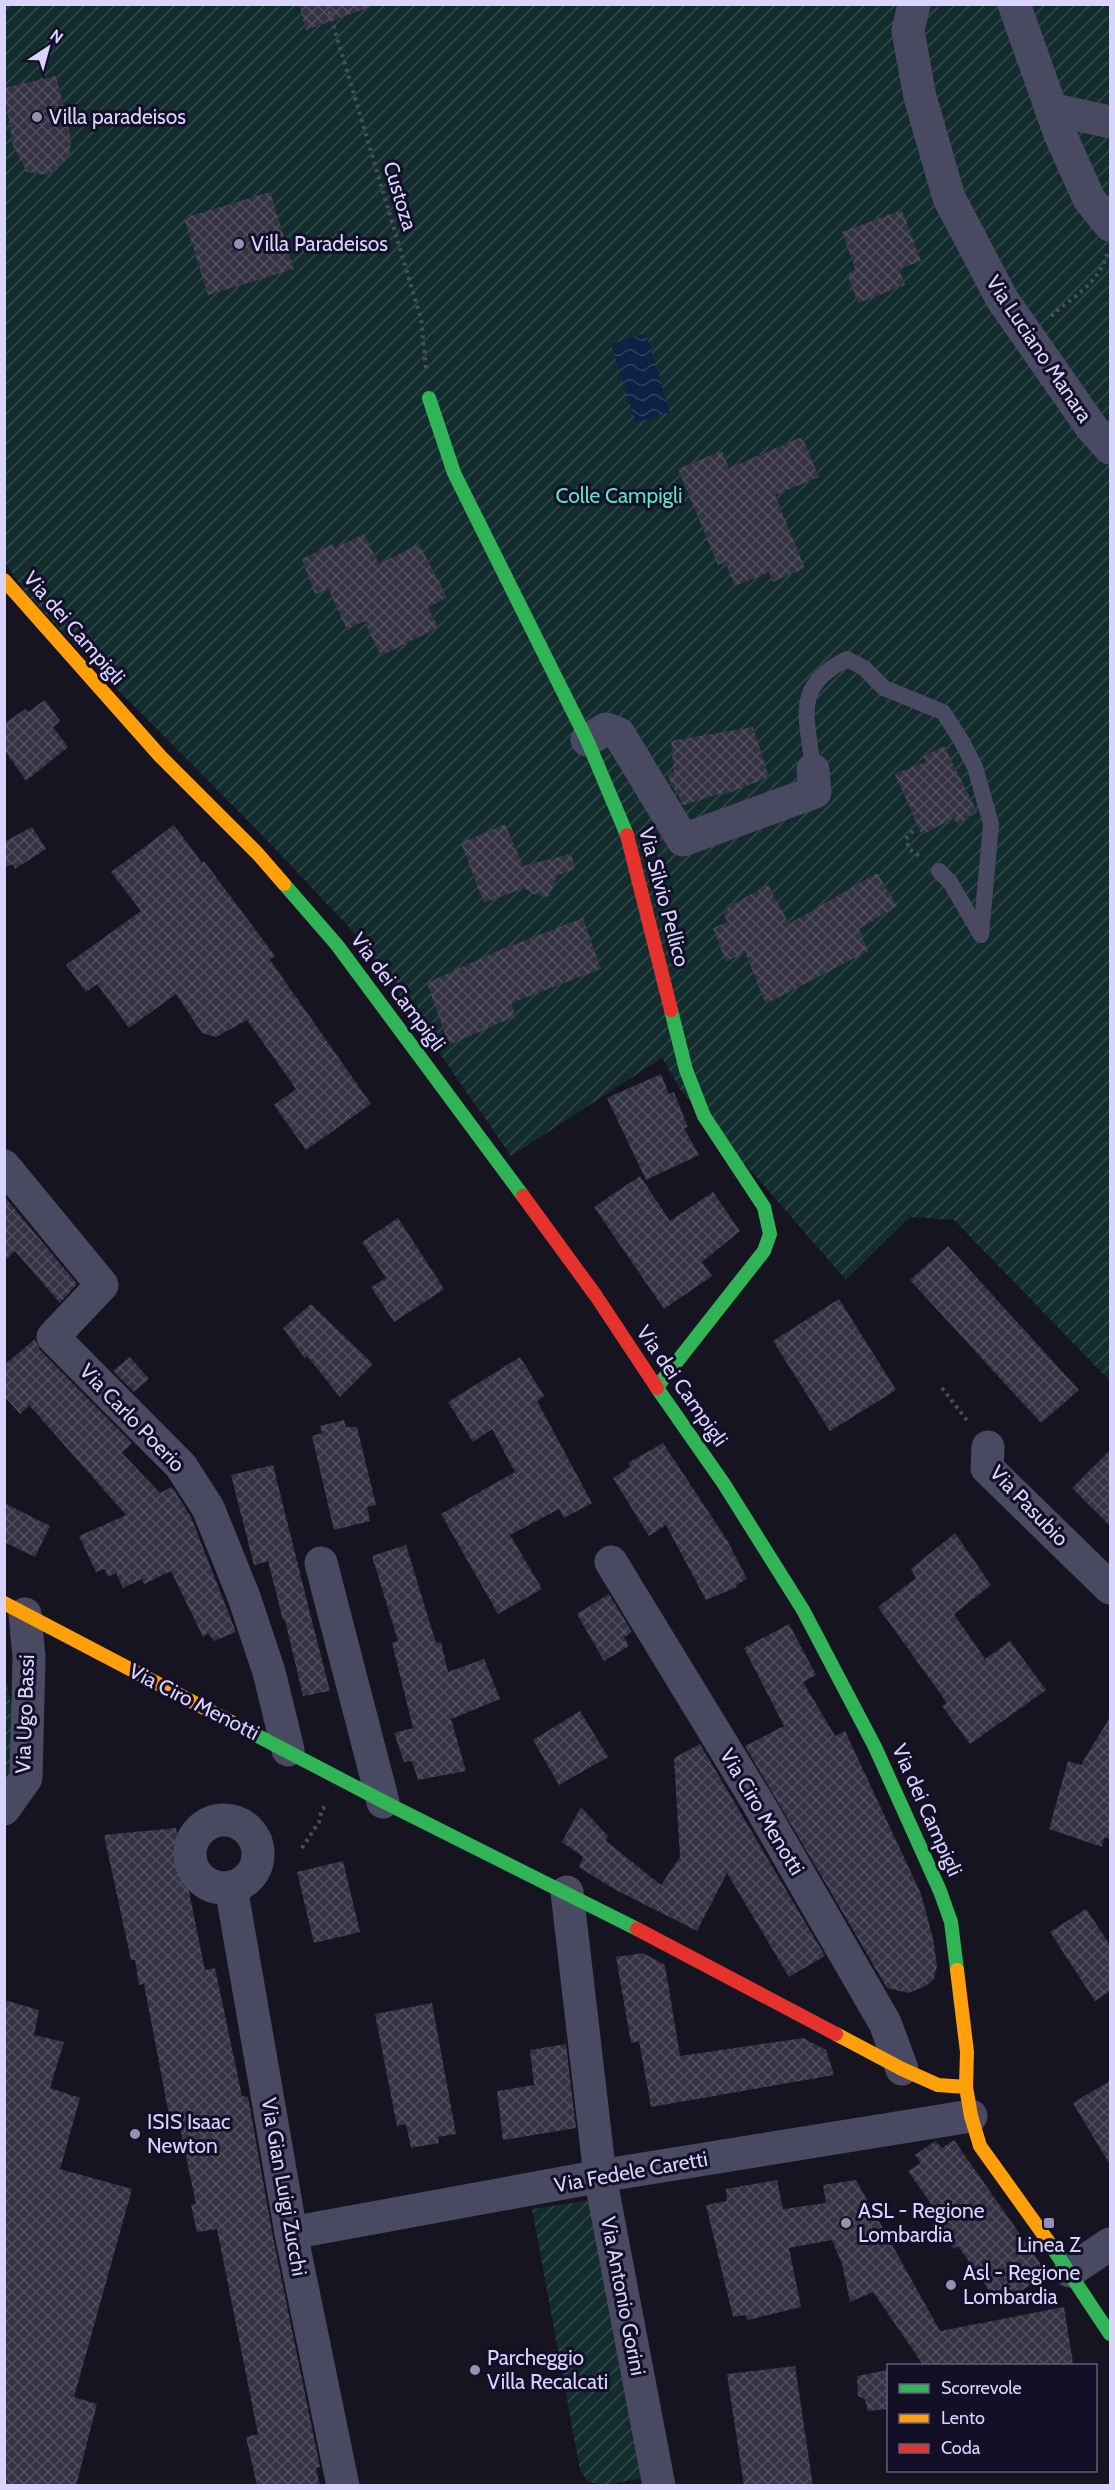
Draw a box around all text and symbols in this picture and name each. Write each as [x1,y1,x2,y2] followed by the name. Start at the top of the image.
[18,18,78,78] north arrow
[46,25,67,47] text: N
[49,104,186,129] place label: Villa paradeisos
[30,110,44,124] marker: Villa paradeisos
[378,158,423,233] street label: Custoza
[251,231,388,256] place label: Villa Paradeisos
[232,237,246,251] marker: Villa Paradeisos
[981,270,1098,427] street label: Via Luciano Manara
[556,483,682,508] park label: Colle Campigli
[18,566,130,689] street label: Via dei Campigli
[634,824,695,969] street label: Via Silvio Pellico
[346,927,451,1056] street label: Via dei Campigli
[631,1320,733,1451] street label: Via dei Campigli
[75,1358,190,1477] street label: Via Carlo Poerio
[985,1460,1074,1551] street label: Via Pasubio
[10,1654,39,1774] street label: Via Ugo Bassi
[125,1658,264,1745] street label: Via Ciro Menotti
[887,1740,968,1880] street label: Via dei Campigli
[715,1744,810,1879] street label: Via Ciro Menotti
[257,2096,312,2278] street label: Via Gian Luigi Zucchi
[147,2109,231,2158] place label: ISIS Isaac Newton
[128,2127,142,2141] marker: ISIS Isaac Newton
[552,2146,710,2197] street label: Via Fedele Caretti
[858,2198,985,2247] place label: ASL - Regione Lombardia
[596,2214,651,2377] street label: Via Antonio Gorini
[839,2216,853,2230] marker: ASL - Regione Lombardia
[1042,2216,1056,2230] marker: Linea Z
[1017,2232,1081,2257] place label: Linea Z
[963,2260,1081,2309] place label: Asl - Regione Lombardia
[944,2278,958,2292] marker: Asl - Regione Lombardia
[487,2345,608,2394] place label: Parcheggio Villa Recalcati
[468,2363,482,2377] marker: Parcheggio Villa Recalcati
[887,2364,1097,2472] legend
[941,2377,1022,2399] text: Scorrevole
[941,2407,985,2429] text: Lento
[941,2437,981,2459] text: Coda

